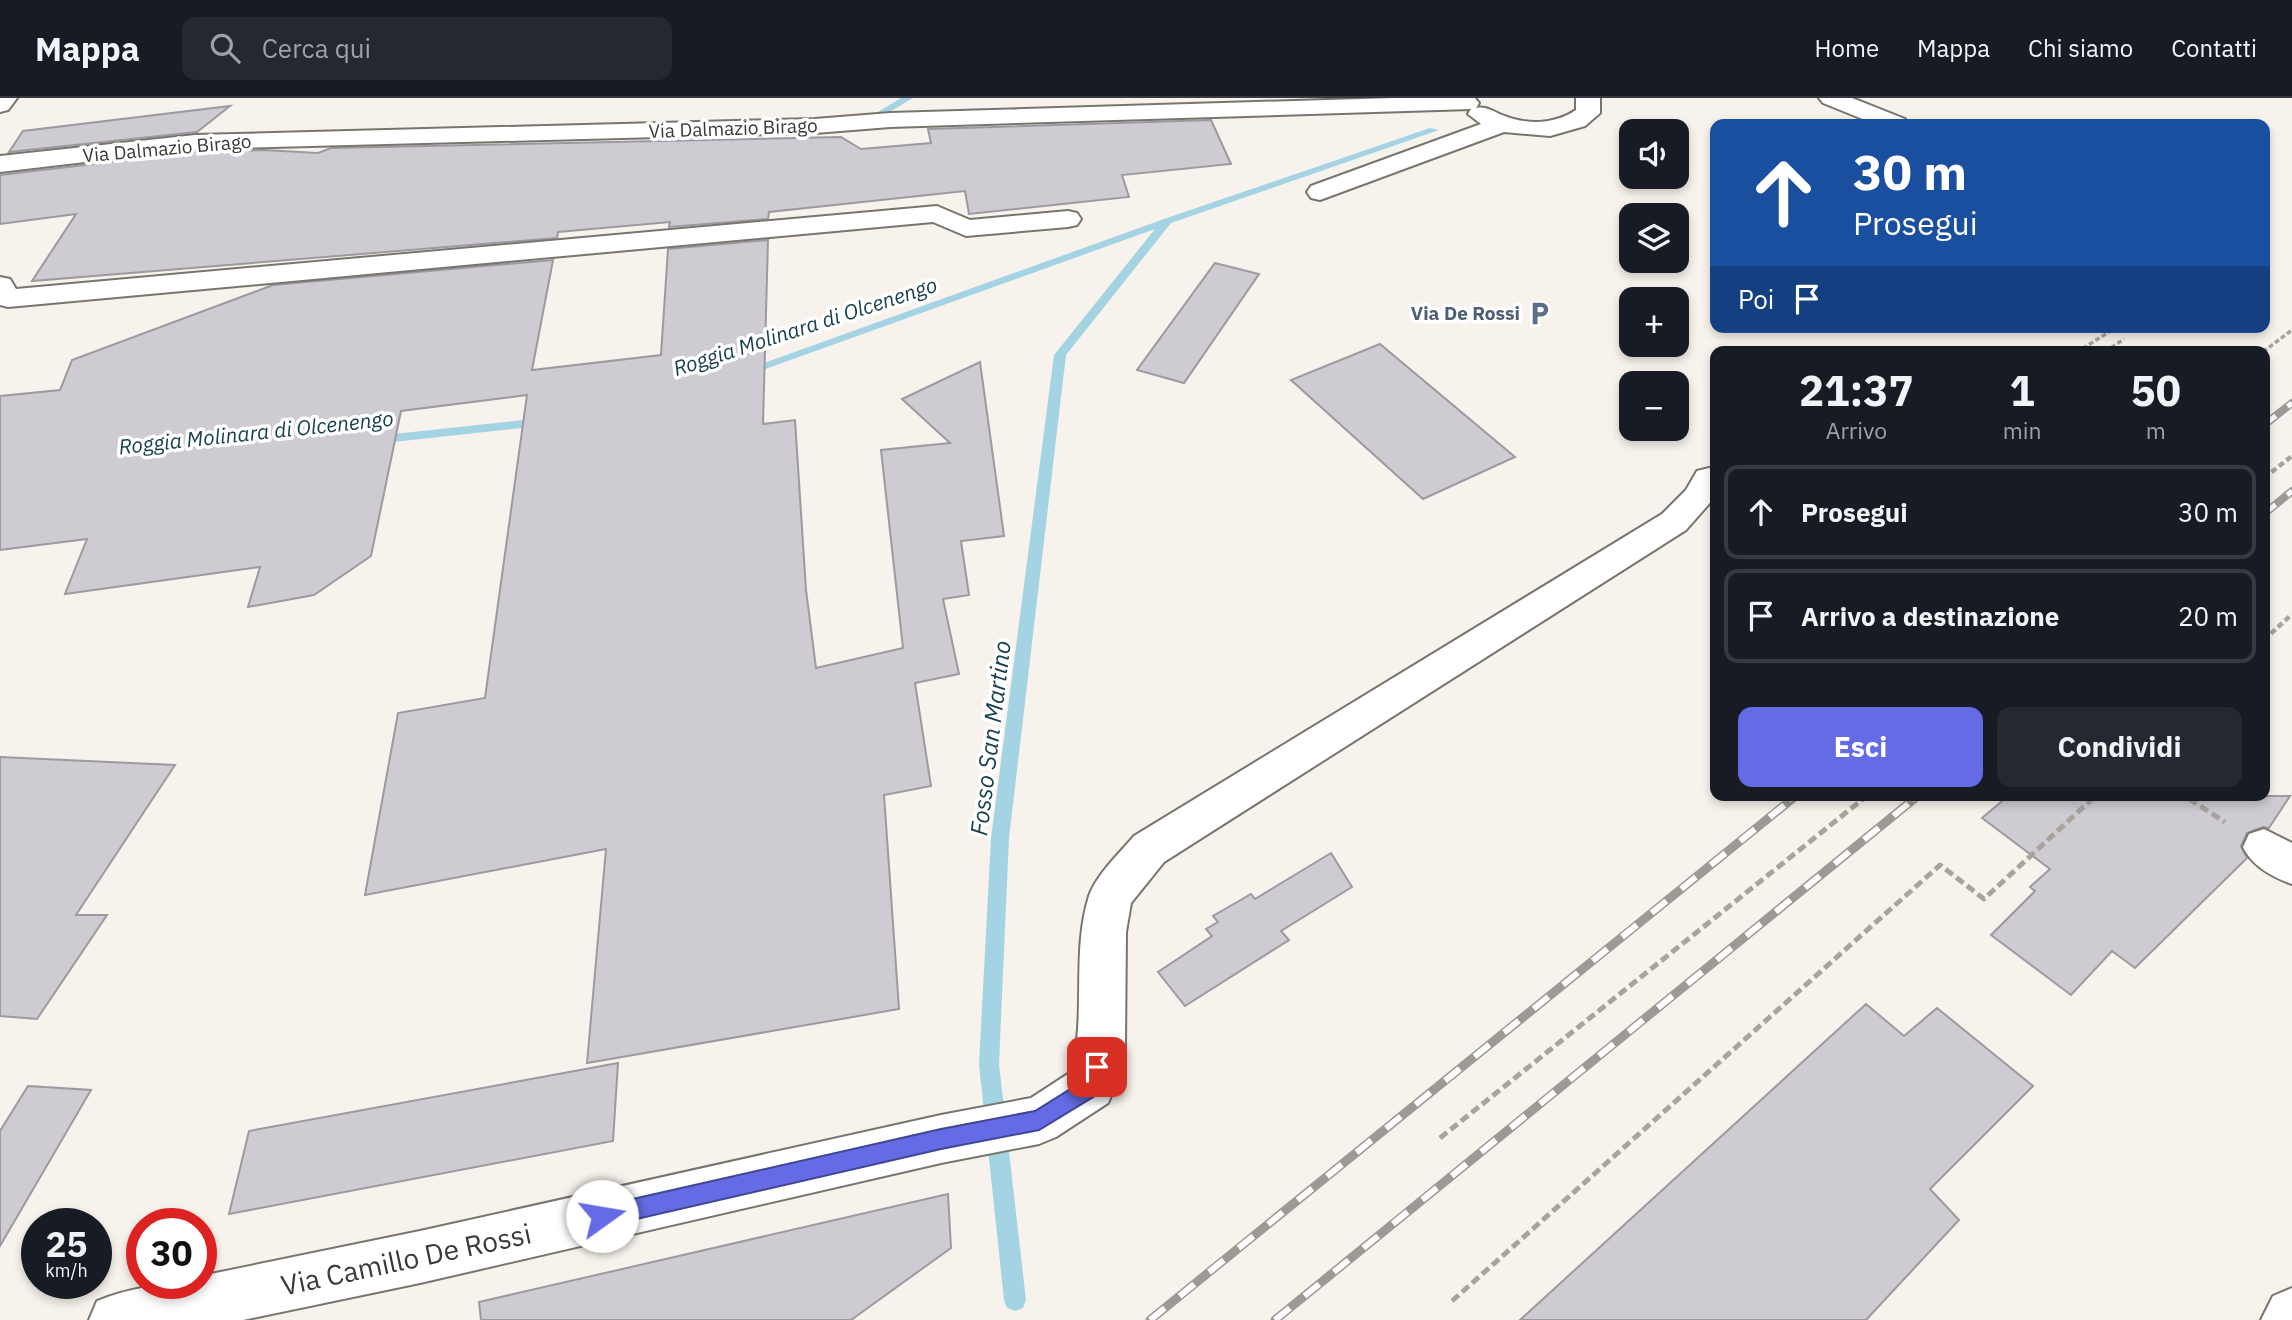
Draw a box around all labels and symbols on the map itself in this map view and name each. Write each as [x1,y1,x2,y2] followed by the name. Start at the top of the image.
[648,113,818,143] street label: Via Dalmazio Birago
[82,129,252,167] street label: Via Dalmazio Birago
[669,270,941,382] water label: Roggia Molinara di Olcenengo
[1526,299,1554,327] parking icon: Via De Rossi
[1411,301,1520,325] place label: Via De Rossi
[117,404,395,460] water label: Roggia Molinara di Olcenengo
[962,639,1018,837] water label: Fosso San Martino
[1067,1037,1127,1097] pin
[565,1179,639,1253] position arrow
[126,1208,217,1299] speed limit sign: 30
[278,1214,534,1304] street label: Via Camillo De Rossi

